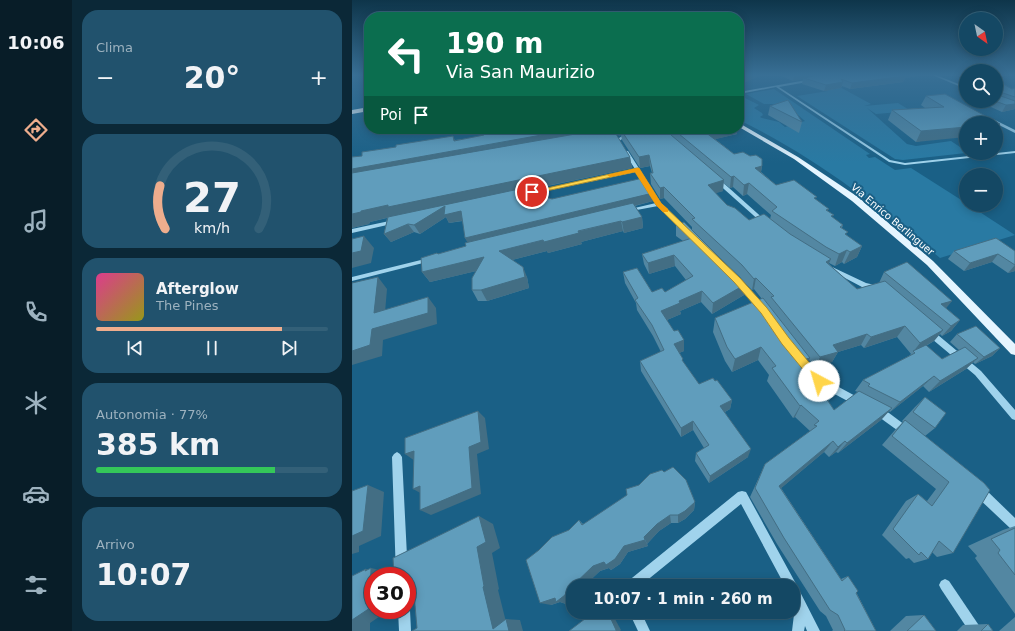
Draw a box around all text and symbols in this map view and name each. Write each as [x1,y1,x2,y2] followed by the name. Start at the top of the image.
[959,12,1003,56] north arrow
[959,12,1003,212] map controls
[446,27,543,60] text: 190 m
[380,28,432,80] icon: left
[7,32,65,53] text: 10:06
[96,40,133,55] text: Clima
[184,60,240,95] text: 20°
[446,61,595,82] text: Via San Maurizio
[959,64,1003,108] button: search
[96,65,114,90] text: −
[310,65,328,90] text: +
[410,104,432,126] icon: arrive
[380,106,402,124] text: Poi
[22,116,50,144] icon: directions
[959,116,1003,160] button: +
[959,168,1003,212] button: −
[183,173,241,222] text: 27
[515,175,549,209] pin
[521,181,543,203] icon: arrive
[849,181,937,258] street label: Via Enrico Berlinguer
[22,207,50,235] icon: music
[194,220,230,236] text: km/h
[156,280,239,298] text: Afterglow
[22,298,50,326] icon: phone
[156,298,219,313] text: The Pines
[124,337,146,359] icon: previous
[201,337,223,359] icon: pause
[278,337,300,359] icon: next
[798,360,840,402] position arrow
[22,389,50,417] icon: climate
[96,407,208,422] text: Autonomia · 77%
[96,427,220,462] text: 385 km
[22,480,50,508] icon: car
[96,537,135,552] text: Arrivo
[96,557,192,592] text: 10:07
[364,567,416,619] speed limit sign: 30
[22,571,50,599] icon: filters
[593,590,773,608] text: 10:07 · 1 min · 260 m

